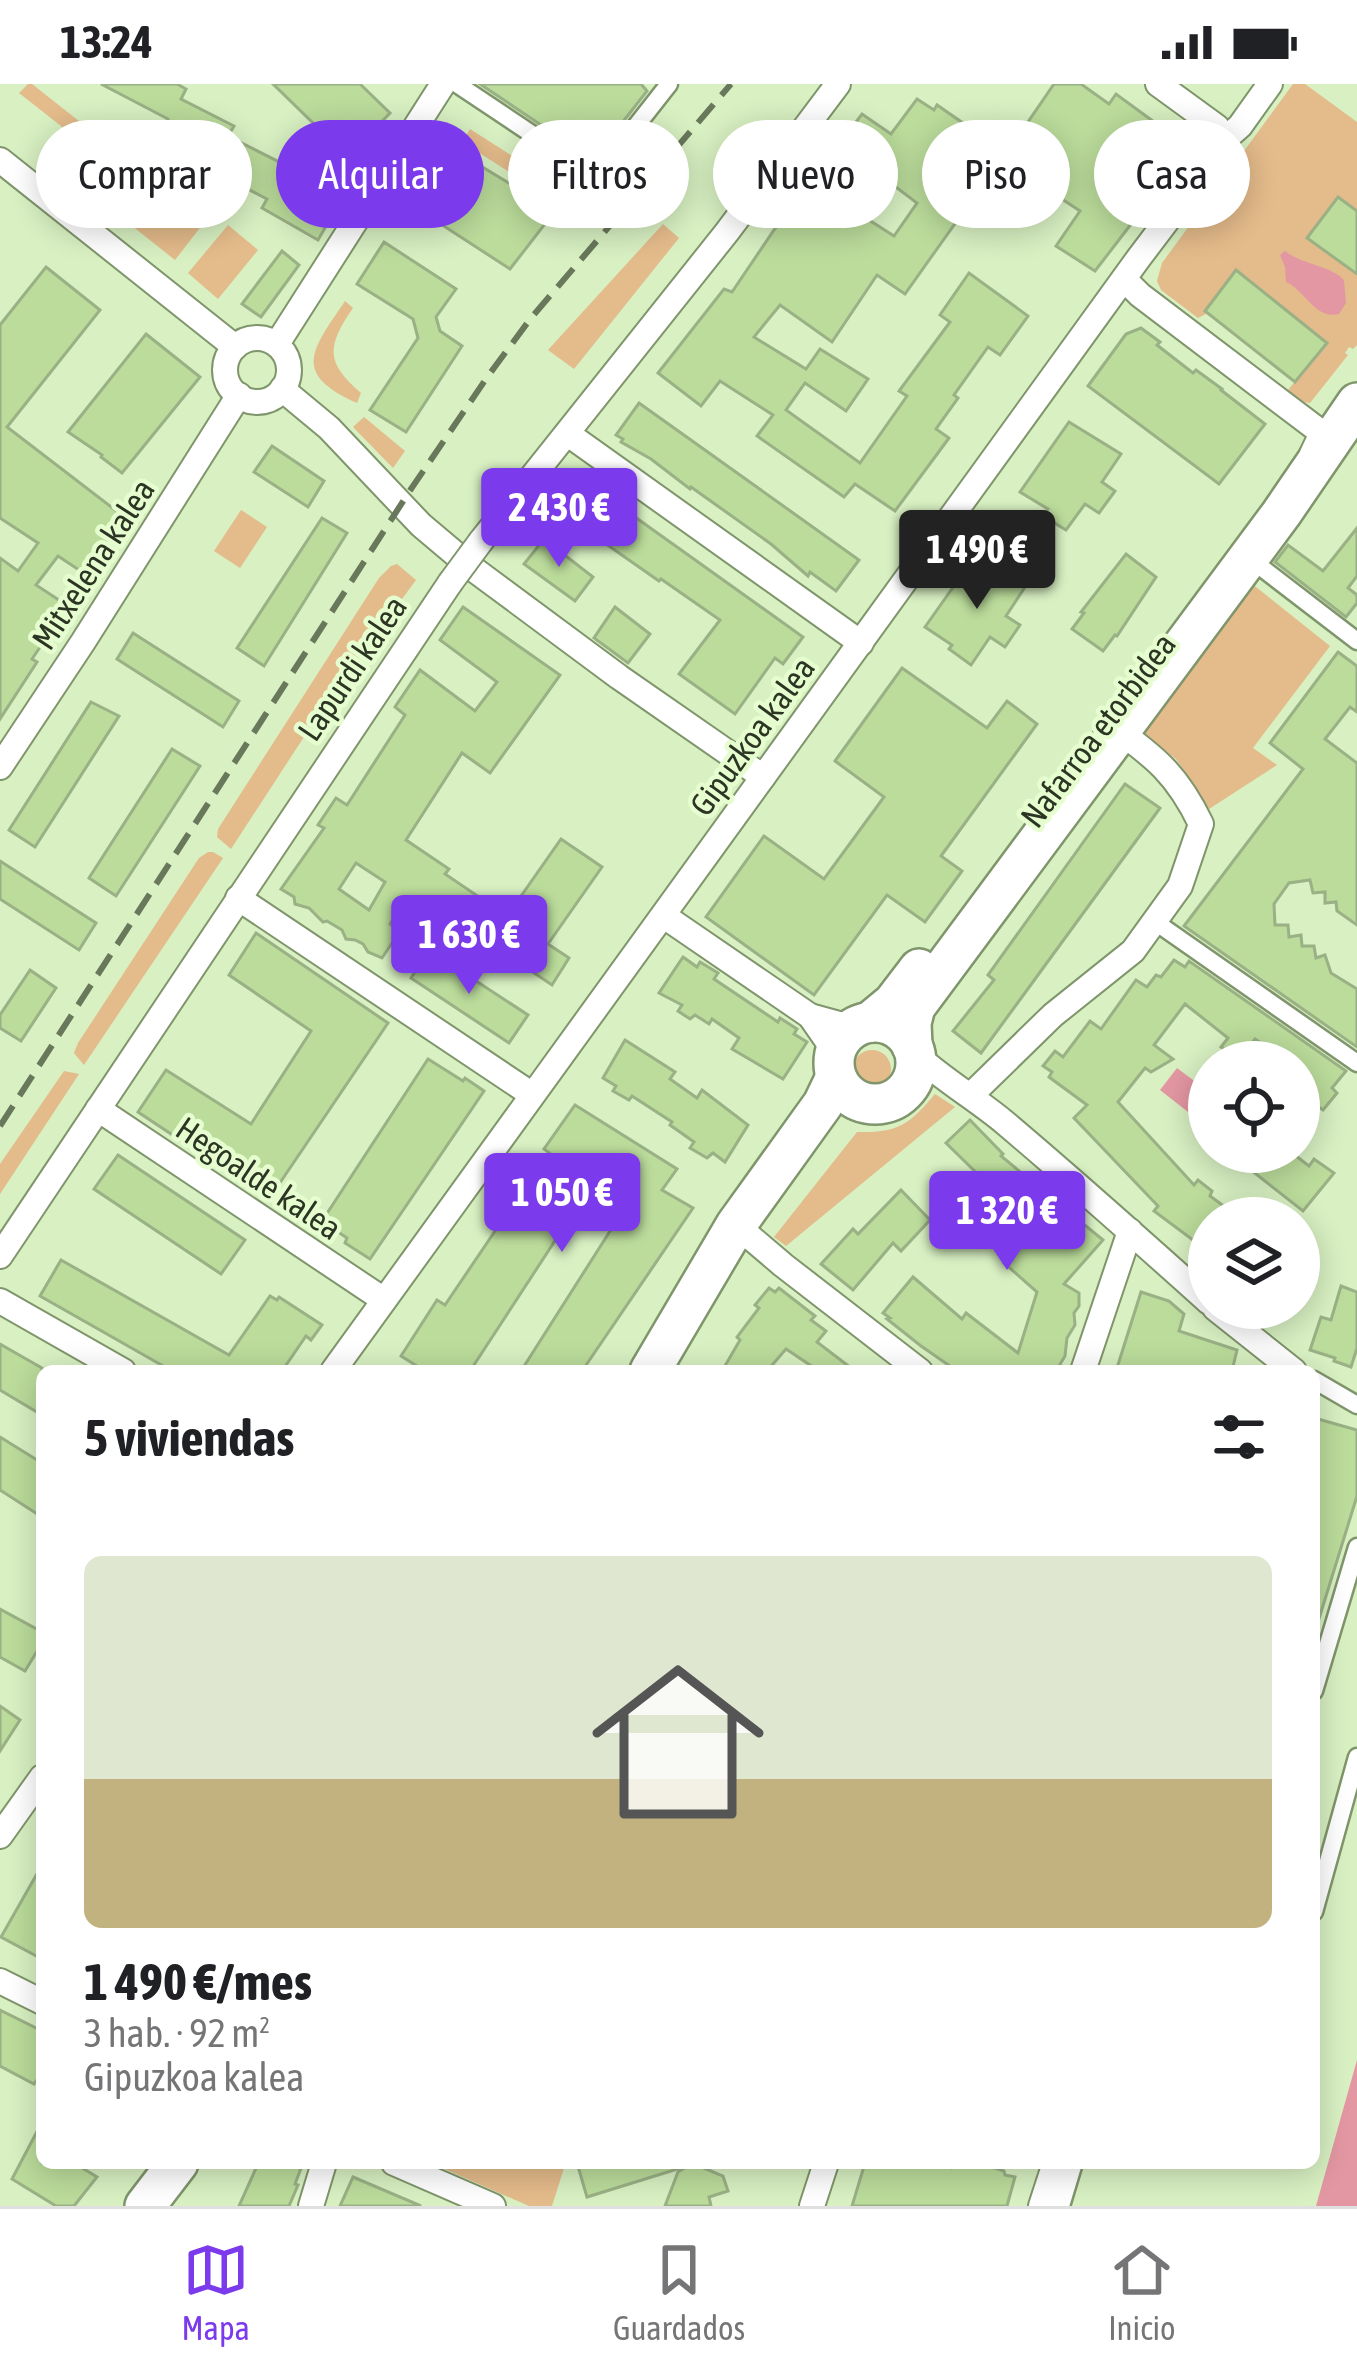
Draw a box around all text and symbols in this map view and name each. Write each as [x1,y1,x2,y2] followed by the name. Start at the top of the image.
[60,16,153,68] text: 13:24
[36,120,252,228] chip: Comprar
[276,120,484,228] chip: Alquilar
[508,120,689,228] chip: Filtros
[713,120,898,228] chip: Nuevo
[922,120,1070,228] chip: Piso
[1094,120,1250,228] chip: Casa
[448,468,670,570] pin: 2 430 €
[24,472,162,656] street label: Mitxelena kalea
[508,485,610,529] text: 2 430 €
[866,510,1088,612] pin: 1 490 €
[926,527,1028,571] text: 1 490 €
[290,589,414,747] street label: Lapurdi kalea
[1013,626,1183,834] street label: Nafarroa etorbidea
[682,649,822,823] street label: Gipuzkoa kalea
[358,895,580,997] pin: 1 630 €
[418,912,520,956] text: 1 630 €
[1188,1041,1320,1329] map controls
[1188,1041,1320,1173] button: locate
[169,1109,349,1247] street label: Hegoalde kalea
[451,1153,673,1255] pin: 1 050 €
[511,1170,613,1214] text: 1 050 €
[896,1171,1118,1273] pin: 1 320 €
[956,1188,1058,1232] text: 1 320 €
[1188,1197,1320,1329] button: layers
[1206,1404,1272,1470] icon: filters
[84,1408,294,1467] text: 5 viviendas
[570,1634,786,1850] icon: home
[84,1952,312,2011] text: 1 490 €/mes
[84,2011,270,2055] text: 3 hab. · 92 m²
[84,2055,304,2099] text: Gipuzkoa kalea
[181,2237,250,2347] tab: Mapa
[613,2237,745,2347] tab: Guardados
[1108,2237,1176,2347] tab: Inicio

